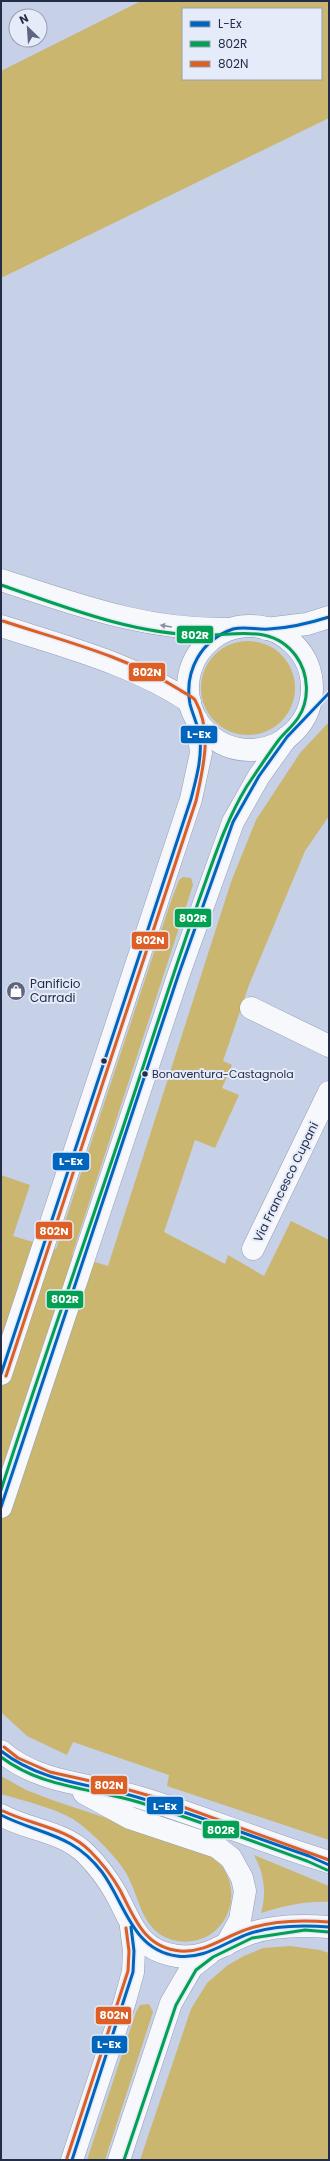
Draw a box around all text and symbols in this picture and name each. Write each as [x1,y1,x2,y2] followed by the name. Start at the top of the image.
[8,8,48,48] north arrow
[182,8,322,80] legend
[17,10,31,28] text: N
[218,15,242,32] text: L-Ex
[218,35,247,52] text: 802R
[218,55,248,72] text: 802N
[160,623,172,629] one-way arrow
[176,625,214,644] line badge: 802R
[181,627,209,643] text: 802R
[128,662,166,682] line badge: 802N
[133,664,161,680] text: 802N
[180,725,218,744] line badge: L-Ex
[187,726,212,742] text: L-Ex
[174,908,212,928] line badge: 802R
[179,910,207,926] text: 802R
[131,931,169,950] line badge: 802N
[136,932,164,948] text: 802N
[30,975,81,1006] place label: Panificio Carradi
[5,980,27,1002] shop icon: Panificio Carradi
[99,1056,109,1066] unlabelled marker
[152,1066,294,1082] place label: Bonaventura-Castagnola
[140,1069,150,1079] marker: Bonaventura-Castagnola
[249,1119,322,1245] street label: Via Francesco Cupani
[52,1152,90,1171] line badge: L-Ex
[59,1153,84,1169] text: L-Ex
[35,1221,73,1240] line badge: 802N
[40,1223,68,1239] text: 802N
[46,1290,84,1309] line badge: 802R
[51,1291,79,1307] text: 802R
[90,1775,128,1795] line badge: 802N
[95,1777,123,1793] text: 802N
[146,1796,184,1815] line badge: L-Ex
[153,1798,178,1814] text: L-Ex
[202,1820,240,1839] line badge: 802R
[207,1822,235,1838] text: 802R
[95,2006,132,2025] line badge: 802N
[100,2007,128,2023] text: 802N
[91,2035,128,2054] line badge: L-Ex
[97,2036,122,2052] text: L-Ex

